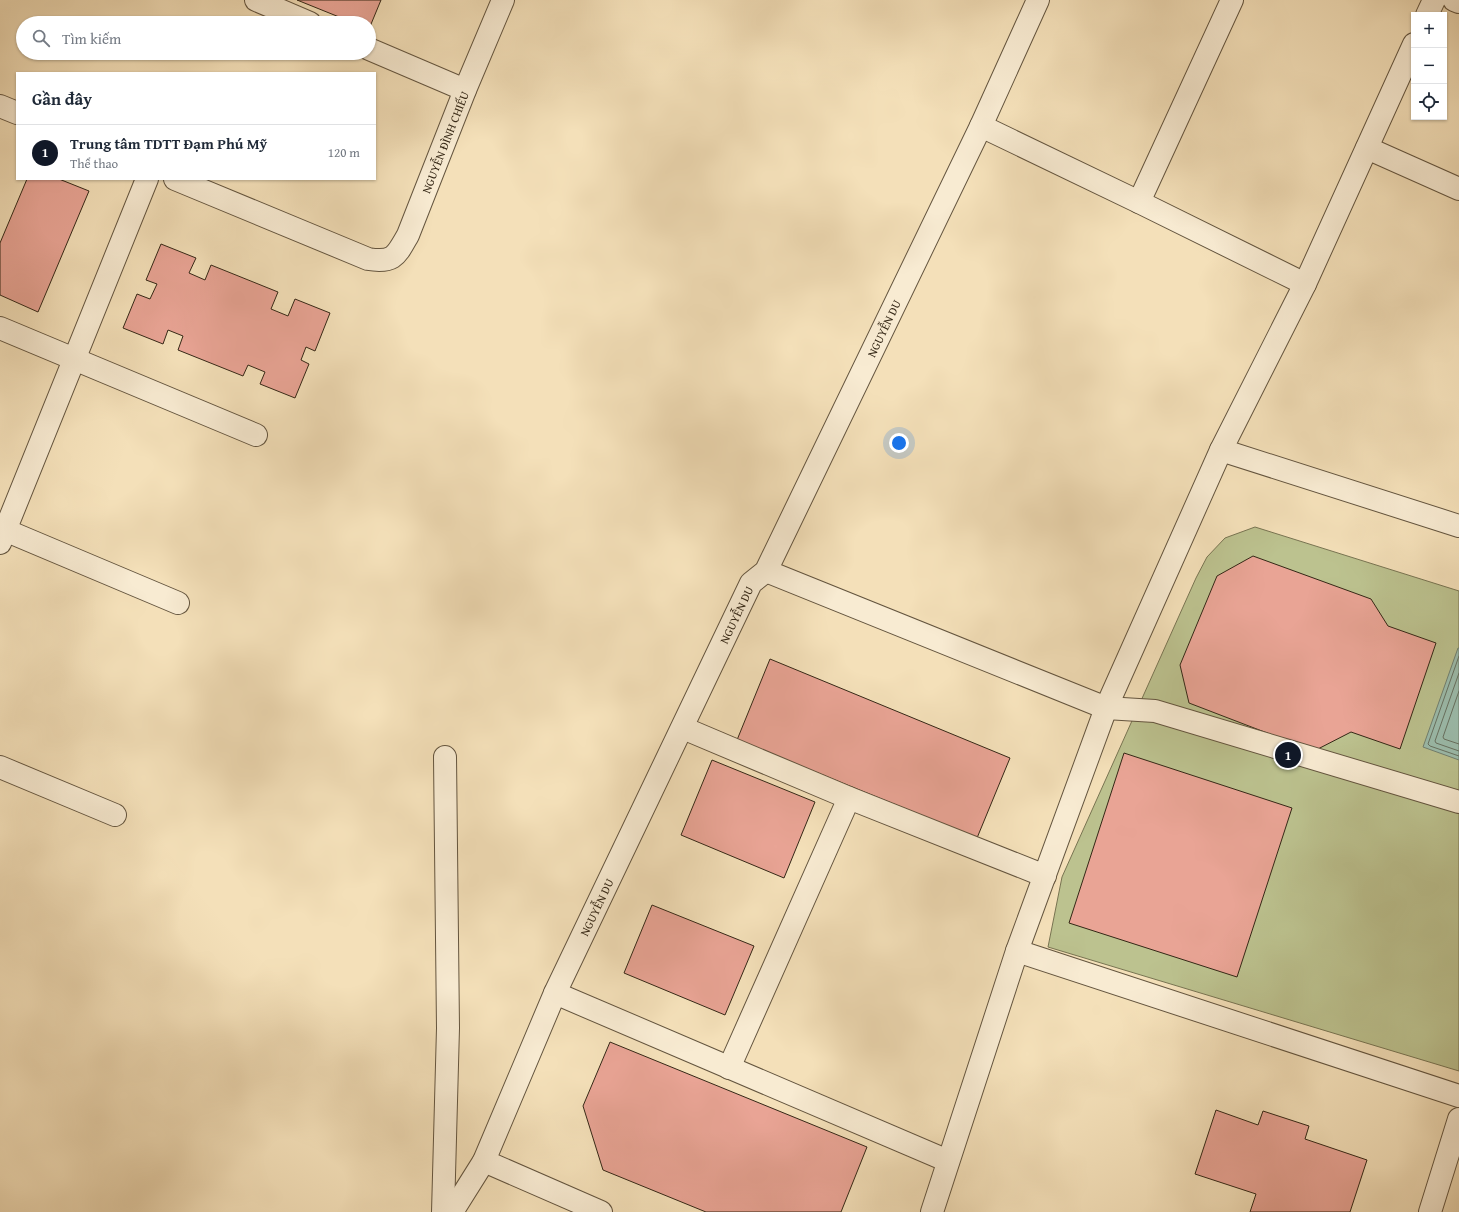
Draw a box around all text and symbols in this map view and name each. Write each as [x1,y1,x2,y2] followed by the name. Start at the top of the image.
[1411,12,1447,120] map controls
[1411,12,1447,48] button: +
[16,16,376,60] search box
[30,27,52,49] icon: search
[62,28,121,49] text: Tìm kiếm
[1411,48,1447,84] button: −
[1411,84,1447,120] button: locate
[32,86,92,111] text: Gần đây
[417,88,472,196] street label: NGUYỄN ĐÌNH CHIỂU
[70,133,267,154] text: Trung tâm TDTT Đạm Phú Mỹ
[42,143,48,162] text: 1
[328,143,360,162] text: 120 m
[70,154,118,173] text: Thể thao
[862,296,905,360] street label: NGUYỄN DU
[889,433,909,453] your location
[715,583,757,646] street label: NGUYỄN DU
[1275,740,1301,770] pin: 1
[575,875,617,938] street label: NGUYỄN DU

